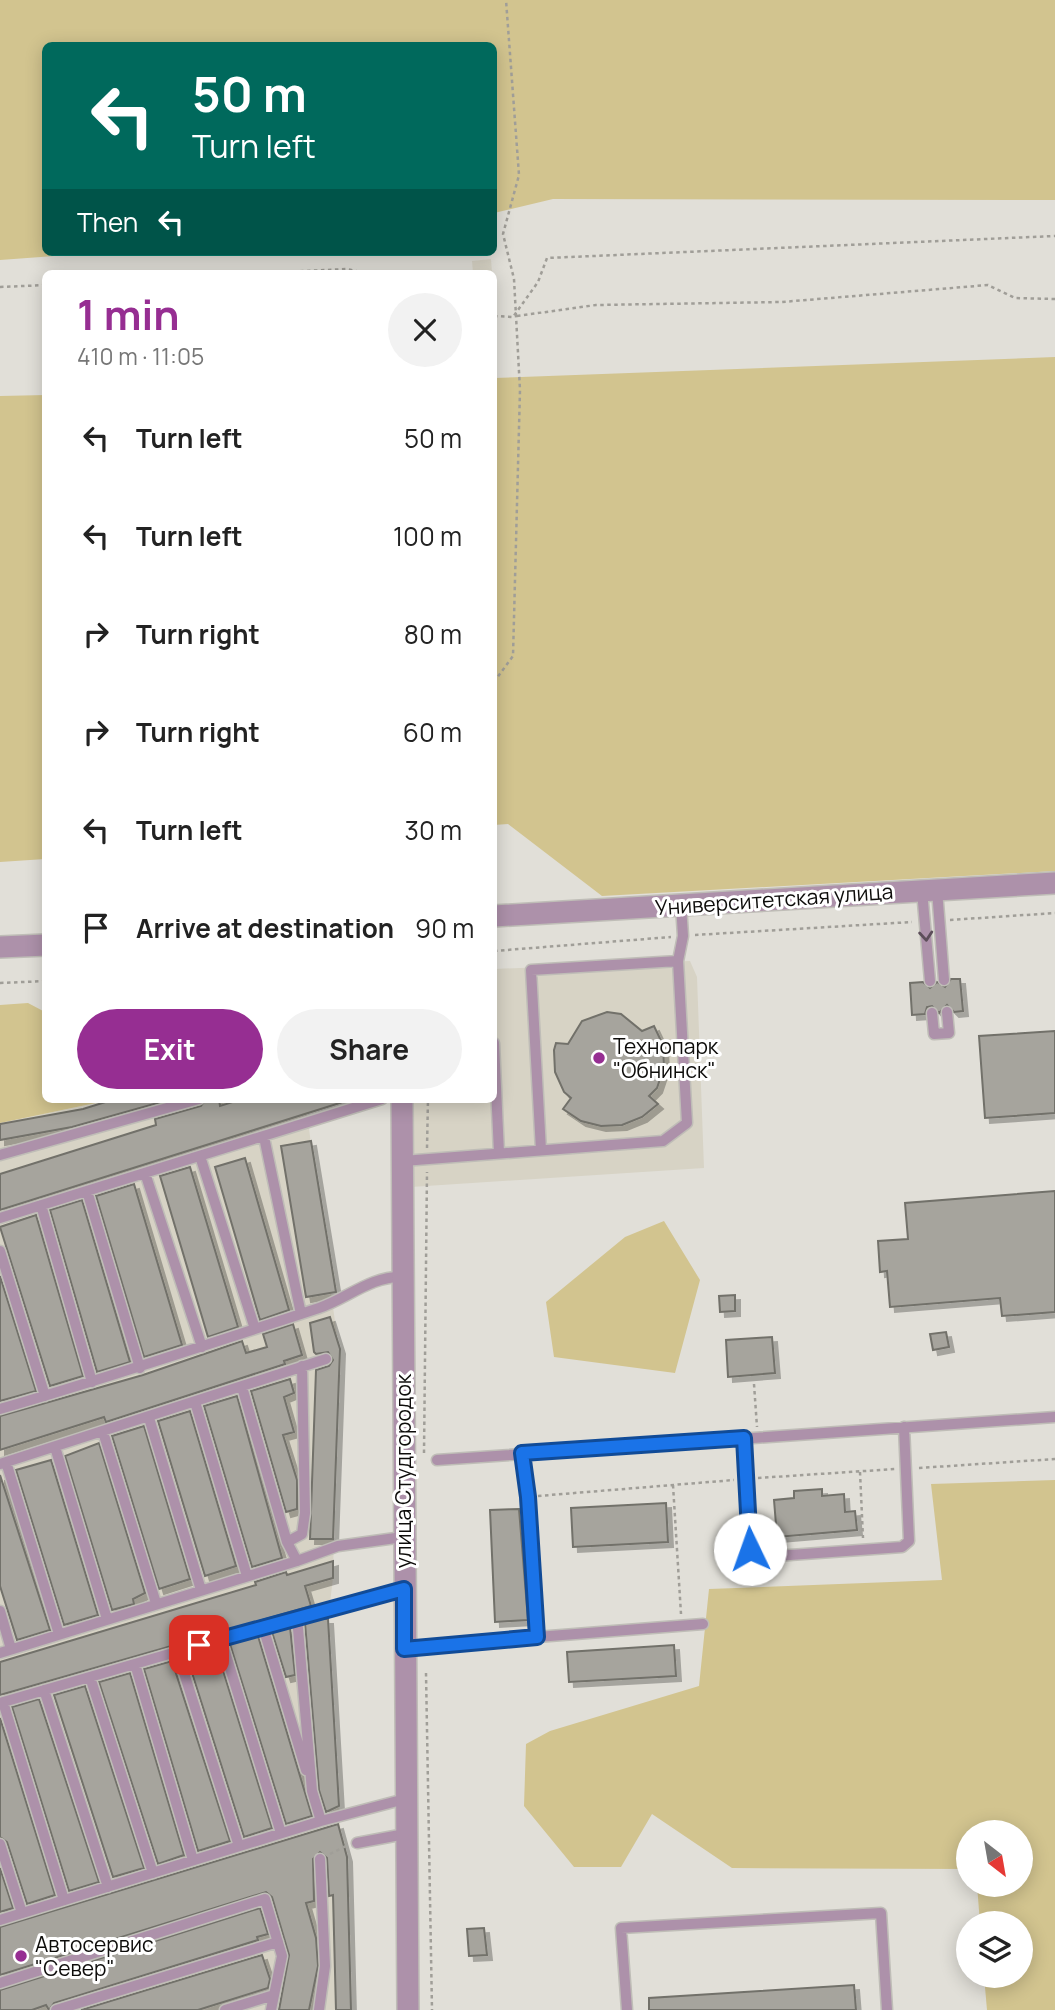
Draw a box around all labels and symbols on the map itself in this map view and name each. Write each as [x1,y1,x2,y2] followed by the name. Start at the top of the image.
[654,877,894,921] street label: Университетская улица
[918,930,933,941] one-way arrow
[613,1032,719,1084] place label: Технопарк "Обнинск"
[591,1050,607,1066] marker: Технопарк "Обнинск"
[389,1373,417,1568] street label: улица Студгородок
[713,1512,787,1586] position arrow
[169,1615,229,1675] pin
[956,1820,1032,1897] north arrow
[35,1930,154,1982] place label: Автосервис "Север"
[13,1948,29,1964] marker: Автосервис "Север"

